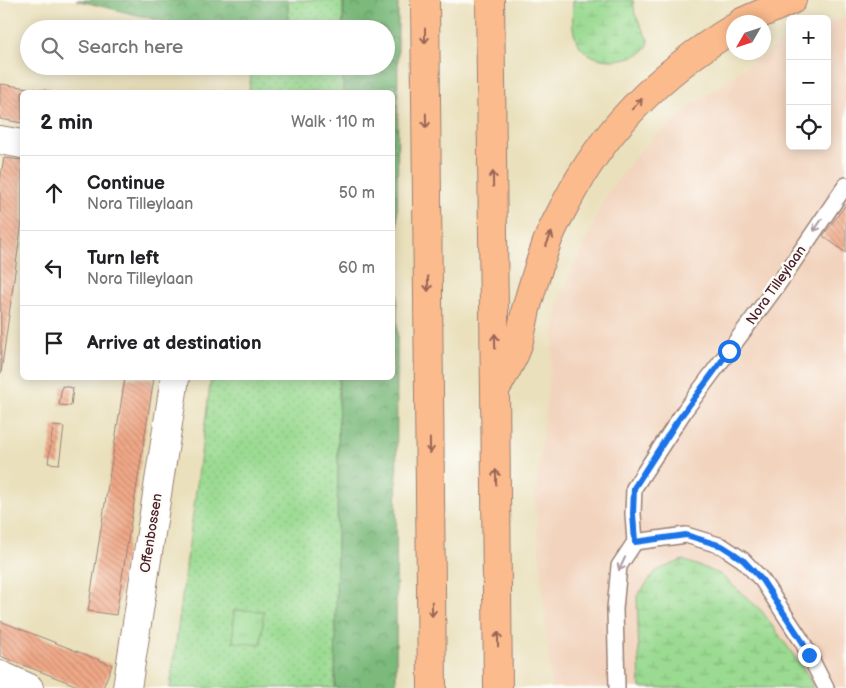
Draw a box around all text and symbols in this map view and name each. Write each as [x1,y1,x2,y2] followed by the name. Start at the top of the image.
[726,15,771,60] north arrow
[786,15,831,150] map controls
[786,15,831,60] button: +
[20,20,395,75] search box
[420,28,430,44] one-way arrow
[38,34,66,62] icon: search
[78,36,183,59] text: Search here
[786,60,831,105] button: −
[631,97,643,110] one-way arrow
[786,105,831,150] button: locate
[40,110,93,135] text: 2 min
[291,113,375,132] text: Walk · 110 m
[421,113,431,129] one-way arrow
[488,171,498,187] one-way arrow
[87,172,165,195] text: Continue
[40,179,68,207] icon: ahead
[339,184,375,203] text: 50 m
[87,195,193,214] text: Nora Tilleylaan
[813,218,824,232] one-way arrow
[544,232,554,247] one-way arrow
[742,242,810,328] street label: Nora Tilleylaan
[87,247,159,270] text: Turn left
[40,254,68,282] icon: left
[338,259,375,278] text: 60 m
[87,270,193,289] text: Nora Tilleylaan
[423,276,433,292] one-way arrow
[40,329,68,357] icon: arrive
[87,332,262,355] text: Arrive at destination
[490,333,499,349] one-way arrow
[718,340,741,363] route start
[425,438,435,454] one-way arrow
[491,469,501,486] one-way arrow
[136,492,166,574] street label: Offenbossen
[616,556,626,571] one-way arrow
[427,600,437,617] one-way arrow
[493,632,503,648] one-way arrow
[798,644,821,667] route end

